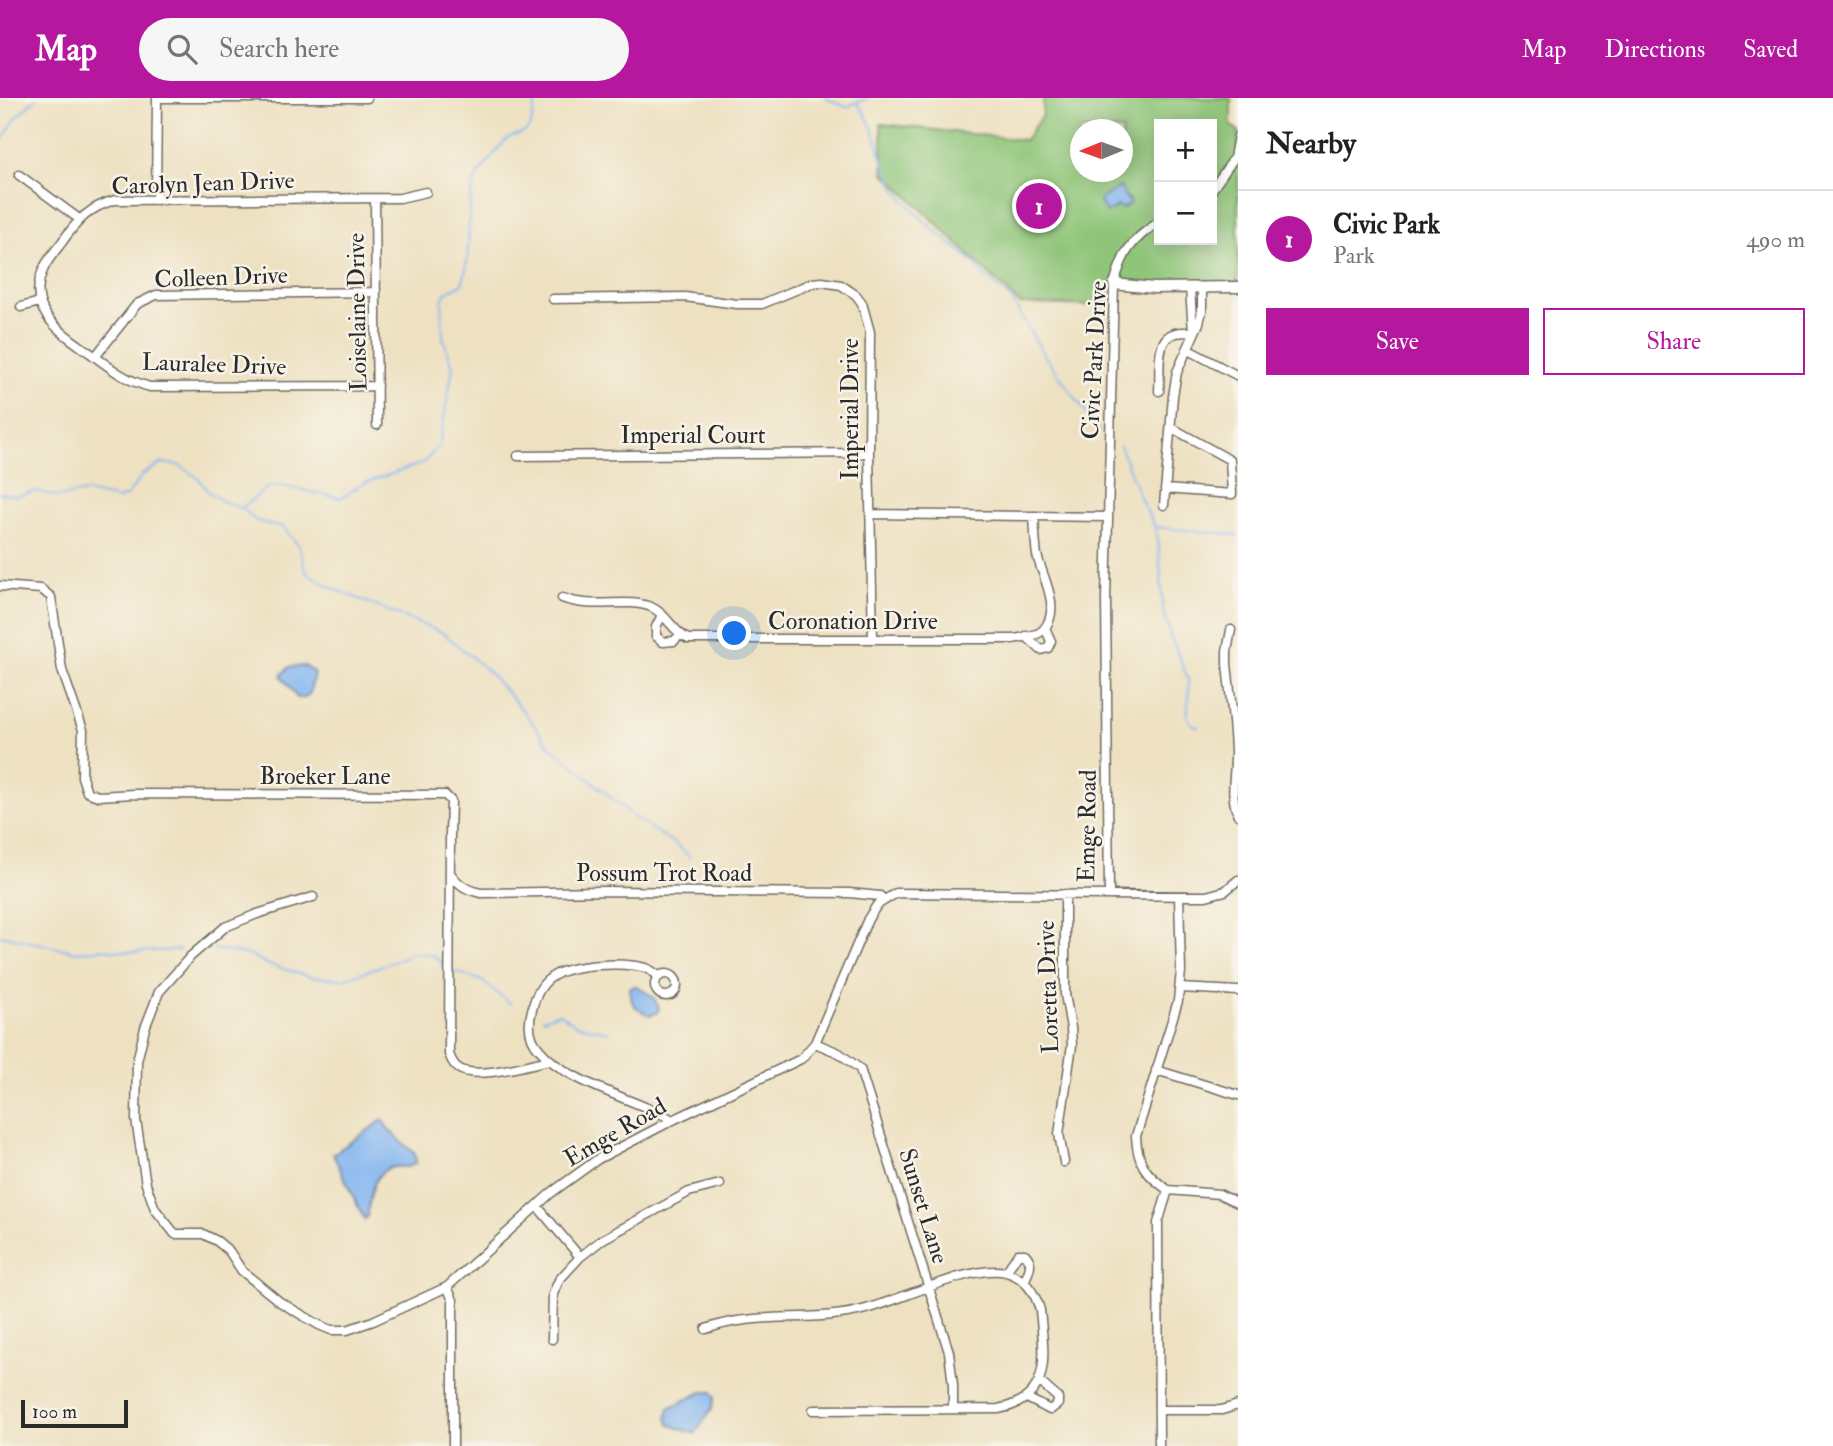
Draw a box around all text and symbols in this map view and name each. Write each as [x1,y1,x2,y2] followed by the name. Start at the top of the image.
[139,18,629,81] search box
[35,29,97,70] text: Map
[163,30,201,68] icon: search
[219,33,339,65] text: Search here
[1521,34,1566,65] text: Map
[1604,34,1705,65] text: Directions
[1743,34,1798,65] text: Saved
[1070,119,1133,182] north arrow
[1154,119,1217,245] map controls
[1154,119,1217,182] button: +
[1266,125,1356,162] text: Nearby
[111,165,295,202] street label: Carolyn Jean Drive
[1016,180,1062,232] pin: 1
[1154,182,1217,245] button: −
[1333,209,1440,241] text: Civic Park
[1285,225,1293,254] text: 1
[1746,225,1805,254] text: 490 m
[341,233,374,391] street label: Loiselaine Drive
[1333,241,1375,270] text: Park
[154,260,288,295] street label: Colleen Drive
[1075,280,1114,440] street label: Civic Park Drive
[1266,308,1529,375] button: Save
[1543,308,1805,375] button: Share
[835,338,866,480] street label: Imperial Drive
[141,346,287,383] street label: Lauralee Drive
[620,420,766,451] street label: Imperial Court
[768,606,938,637] street label: Coronation Drive
[717,616,751,650] your location
[260,761,390,792] street label: Broeker Lane
[1071,769,1104,883] street label: Emge Road
[576,858,752,889] street label: Possum Trot Road
[1031,920,1066,1054] street label: Loretta Drive
[559,1091,672,1174] street label: Emge Road
[891,1145,956,1267] street label: Sunset Lane
[21,1397,128,1429] scale bar
[32,1400,77,1424] text: 100 m

